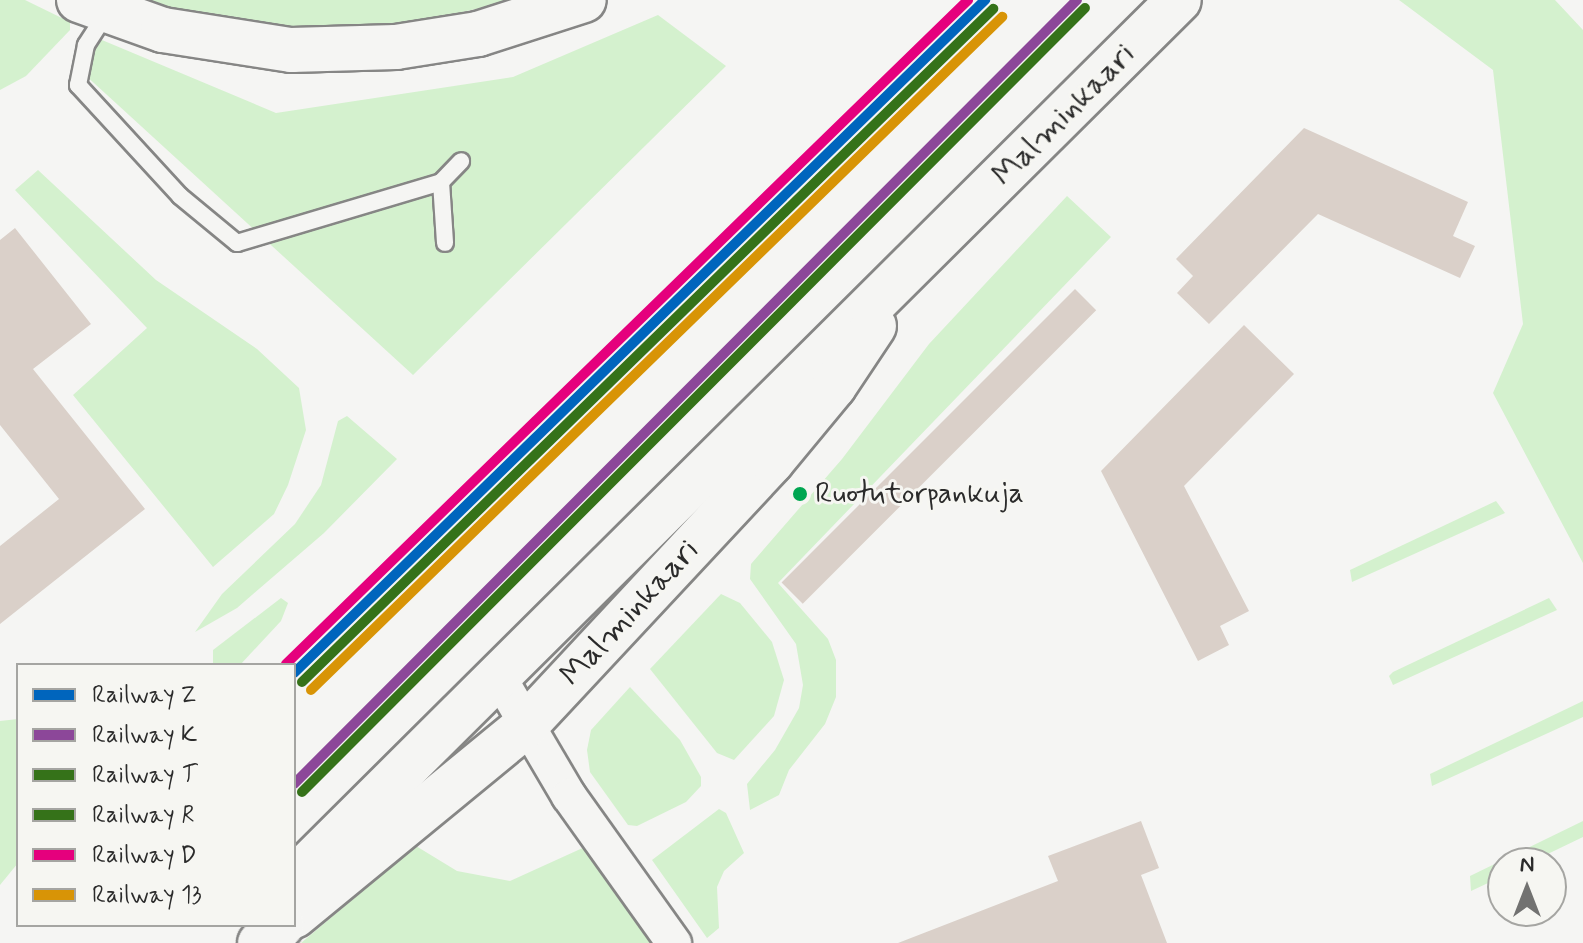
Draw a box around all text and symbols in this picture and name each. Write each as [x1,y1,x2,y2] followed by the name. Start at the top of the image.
[984,35,1144,195] street label: Malminkaari
[815,476,1024,512] place label: Ruotutorpankuja
[792,486,808,502] marker: Ruotutorpankuja
[552,532,708,694] street label: Malminkaari
[16,663,296,927] legend
[92,680,196,711] text: Railway Z
[92,720,197,751] text: Railway K
[92,760,197,791] text: Railway T
[92,800,194,831] text: Railway R
[92,840,197,871] text: Railway D
[1487,847,1567,927] north arrow
[1520,851,1534,879] text: N
[92,880,202,911] text: Railway 13

